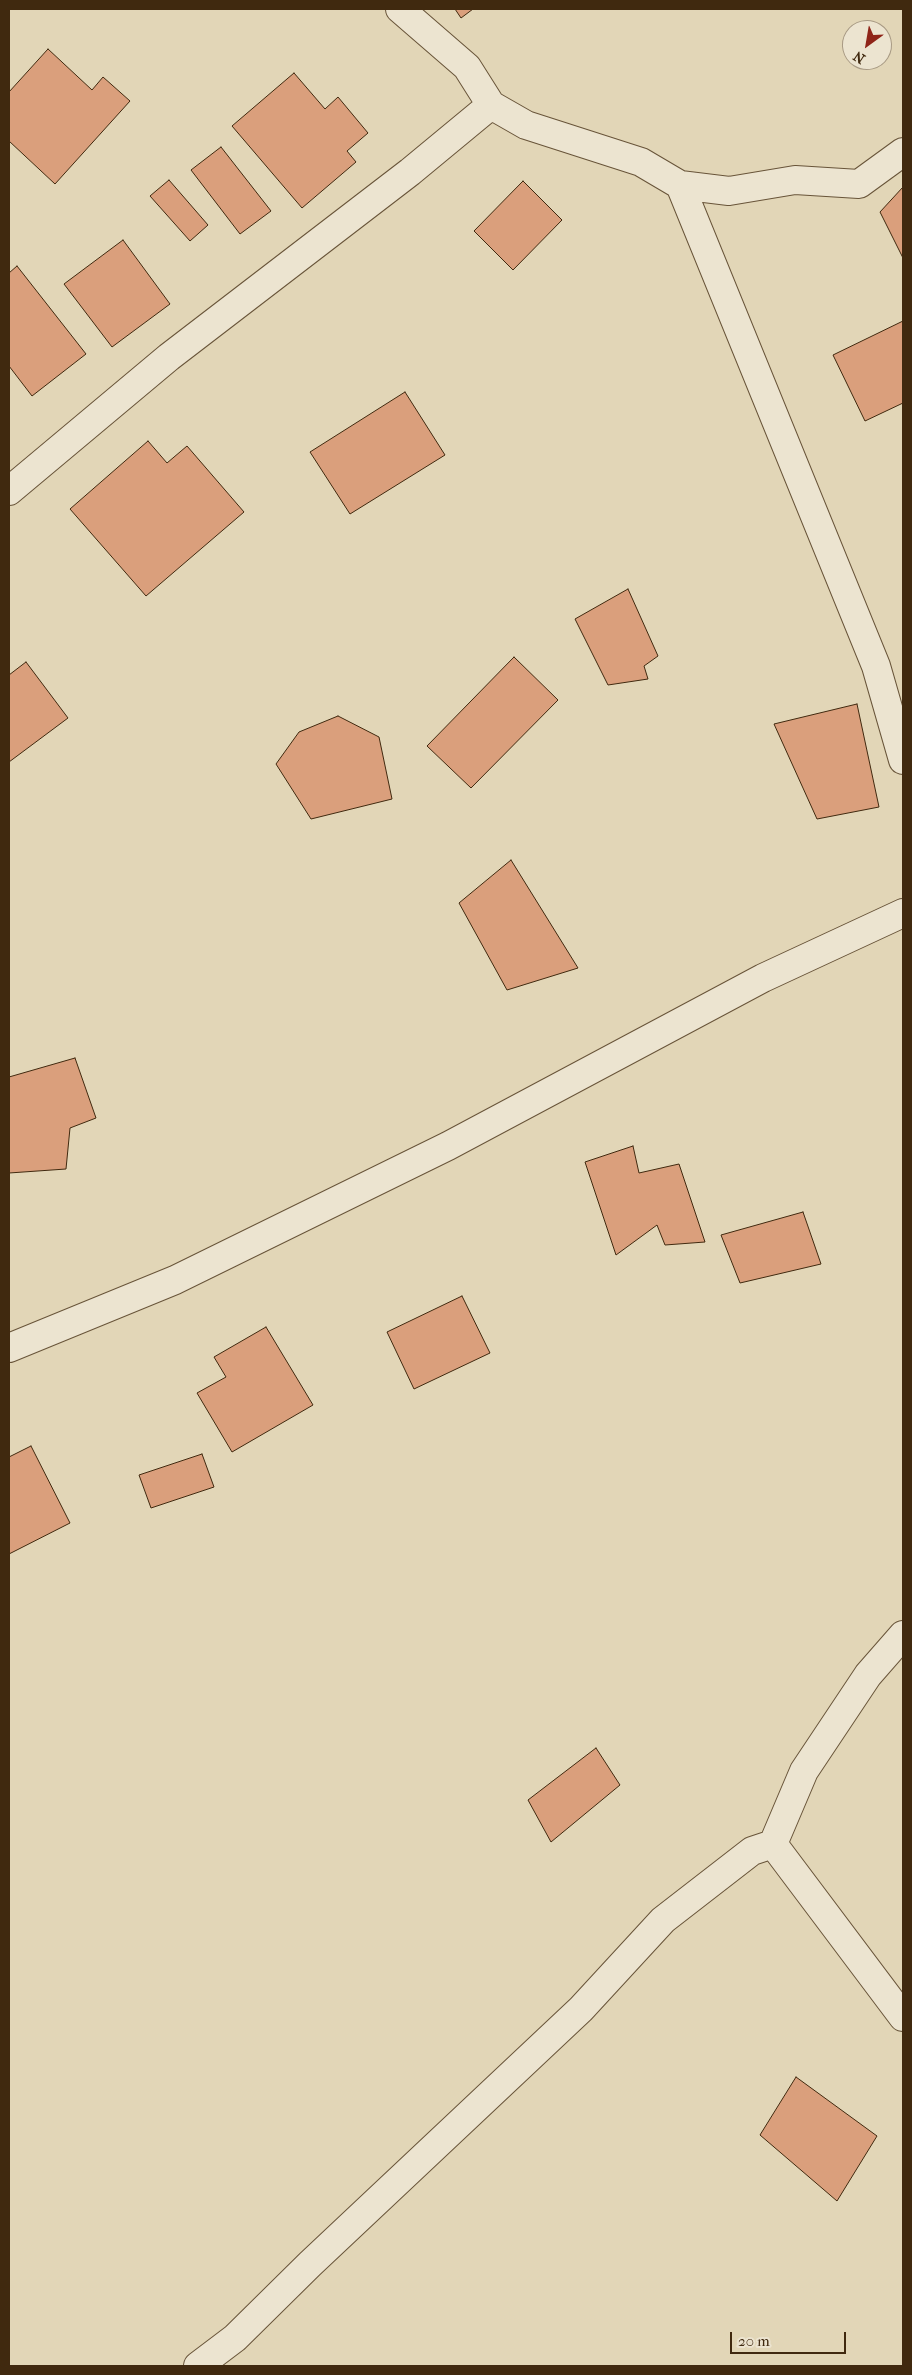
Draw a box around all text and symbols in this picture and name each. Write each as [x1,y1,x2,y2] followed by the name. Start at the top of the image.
[842,20,892,70] north arrow
[850,47,868,67] text: N
[732,2322,848,2354] scale bar
[738,2332,770,2350] text: 20 m

